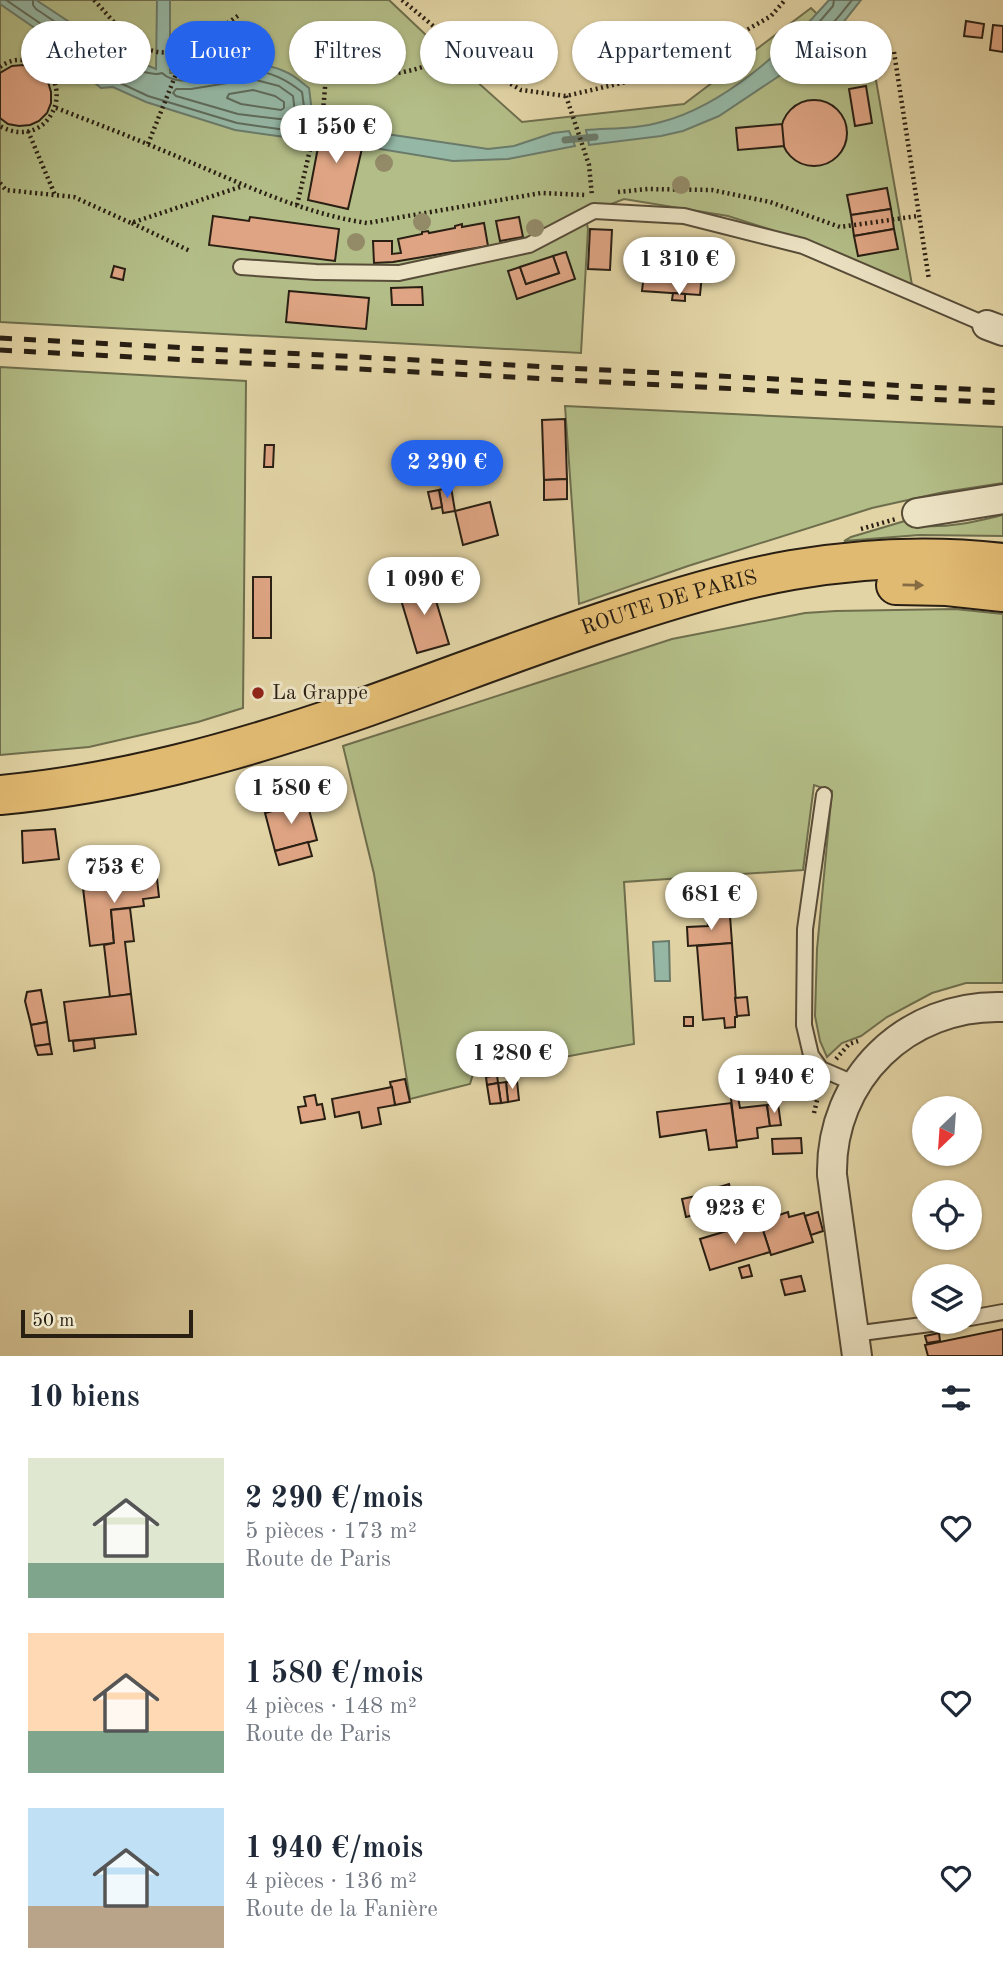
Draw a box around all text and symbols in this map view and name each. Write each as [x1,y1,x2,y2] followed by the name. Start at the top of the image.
[21,21,151,84] chip: Acheter
[165,21,275,84] chip: Louer
[289,21,406,84] chip: Filtres
[420,21,558,84] chip: Nouveau
[572,21,756,84] chip: Appartement
[770,21,892,84] chip: Maison
[271,106,401,165] pin: 1 550 €
[296,116,376,139] text: 1 550 €
[614,238,744,297] pin: 1 310 €
[639,248,719,271] text: 1 310 €
[382,440,512,500] pin: 2 290 €
[407,451,487,474] text: 2 290 €
[359,558,489,617] pin: 1 090 €
[578,567,759,639] street label: ROUTE DE PARIS
[384,568,464,591] text: 1 090 €
[902,580,924,591] one-way arrow
[272,683,368,704] place label: La Grappe
[250,685,266,701] marker: La Grappe
[226,766,356,826] pin: 1 580 €
[251,777,331,800] text: 1 580 €
[65,846,163,905] pin: 753 €
[84,856,144,879] text: 753 €
[662,872,760,932] pin: 681 €
[681,883,741,906] text: 681 €
[447,1032,577,1091] pin: 1 280 €
[472,1042,552,1065] text: 1 280 €
[709,1056,839,1115] pin: 1 940 €
[734,1066,814,1089] text: 1 940 €
[912,1096,982,1166] north arrow
[912,1096,982,1334] map controls
[912,1180,982,1250] button: locate
[686,1186,784,1246] pin: 923 €
[705,1197,765,1220] text: 923 €
[912,1264,982,1334] button: layers
[21,1307,192,1339] scale bar
[32,1312,74,1331] text: 50 m
[937,1379,975,1417] icon: filters
[28,1383,140,1413] text: 10 biens
[245,1484,423,1514] text: 2 290 €/mois
[84,1486,168,1570] icon: home
[937,1509,975,1547] icon: heart
[245,1520,417,1543] text: 5 pièces · 173 m²
[245,1548,391,1571] text: Route de Paris
[245,1659,423,1689] text: 1 580 €/mois
[84,1661,168,1745] icon: home
[937,1684,975,1722] icon: heart
[245,1695,417,1718] text: 4 pièces · 148 m²
[245,1723,391,1746] text: Route de Paris
[245,1834,423,1864] text: 1 940 €/mois
[84,1836,168,1920] icon: home
[937,1859,975,1897] icon: heart
[245,1870,417,1893] text: 4 pièces · 136 m²
[245,1898,438,1921] text: Route de la Fanière

